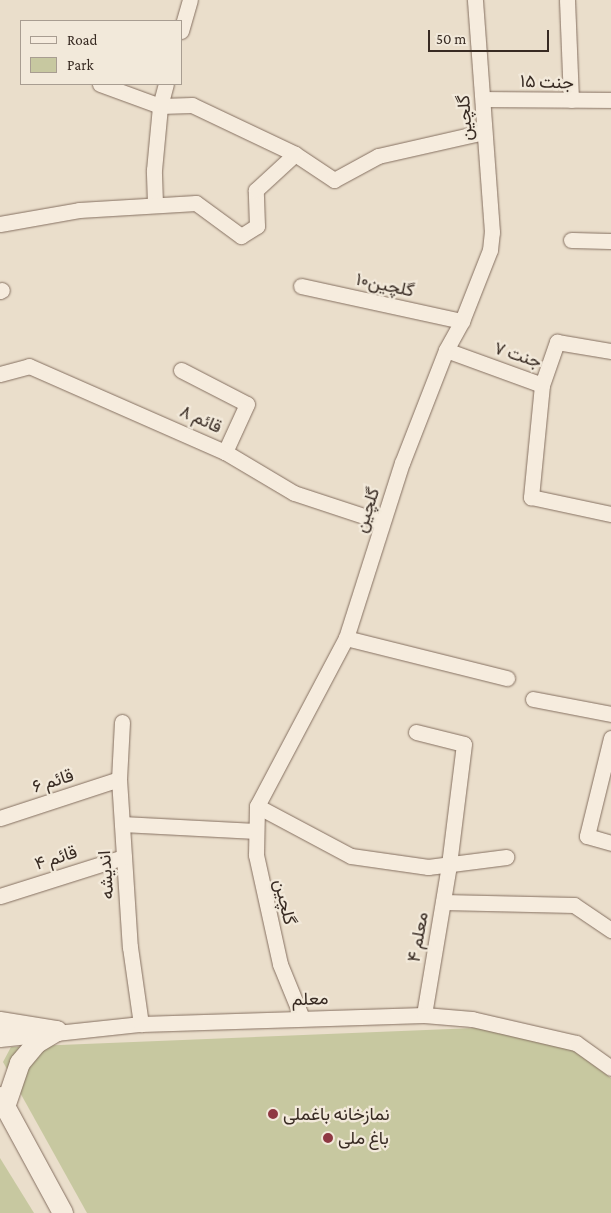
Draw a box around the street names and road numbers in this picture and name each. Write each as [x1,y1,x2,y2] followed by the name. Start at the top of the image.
[520,70,574,94] street label: جنت ۱۵
[453,94,477,142] street label: گلچین
[354,268,416,302] street label: گلچین۱۰
[491,337,545,373] street label: جنت ۷
[177,400,225,438] street label: قائم ۸
[350,485,384,535] street label: گلچین
[30,764,76,798] street label: قائم ۶
[32,841,80,875] street label: قائم ۴
[94,850,118,900] street label: اندیشه
[269,877,301,927] street label: گلچین
[403,910,433,964] street label: معلم ۴
[291,988,329,1010] street label: معلم

